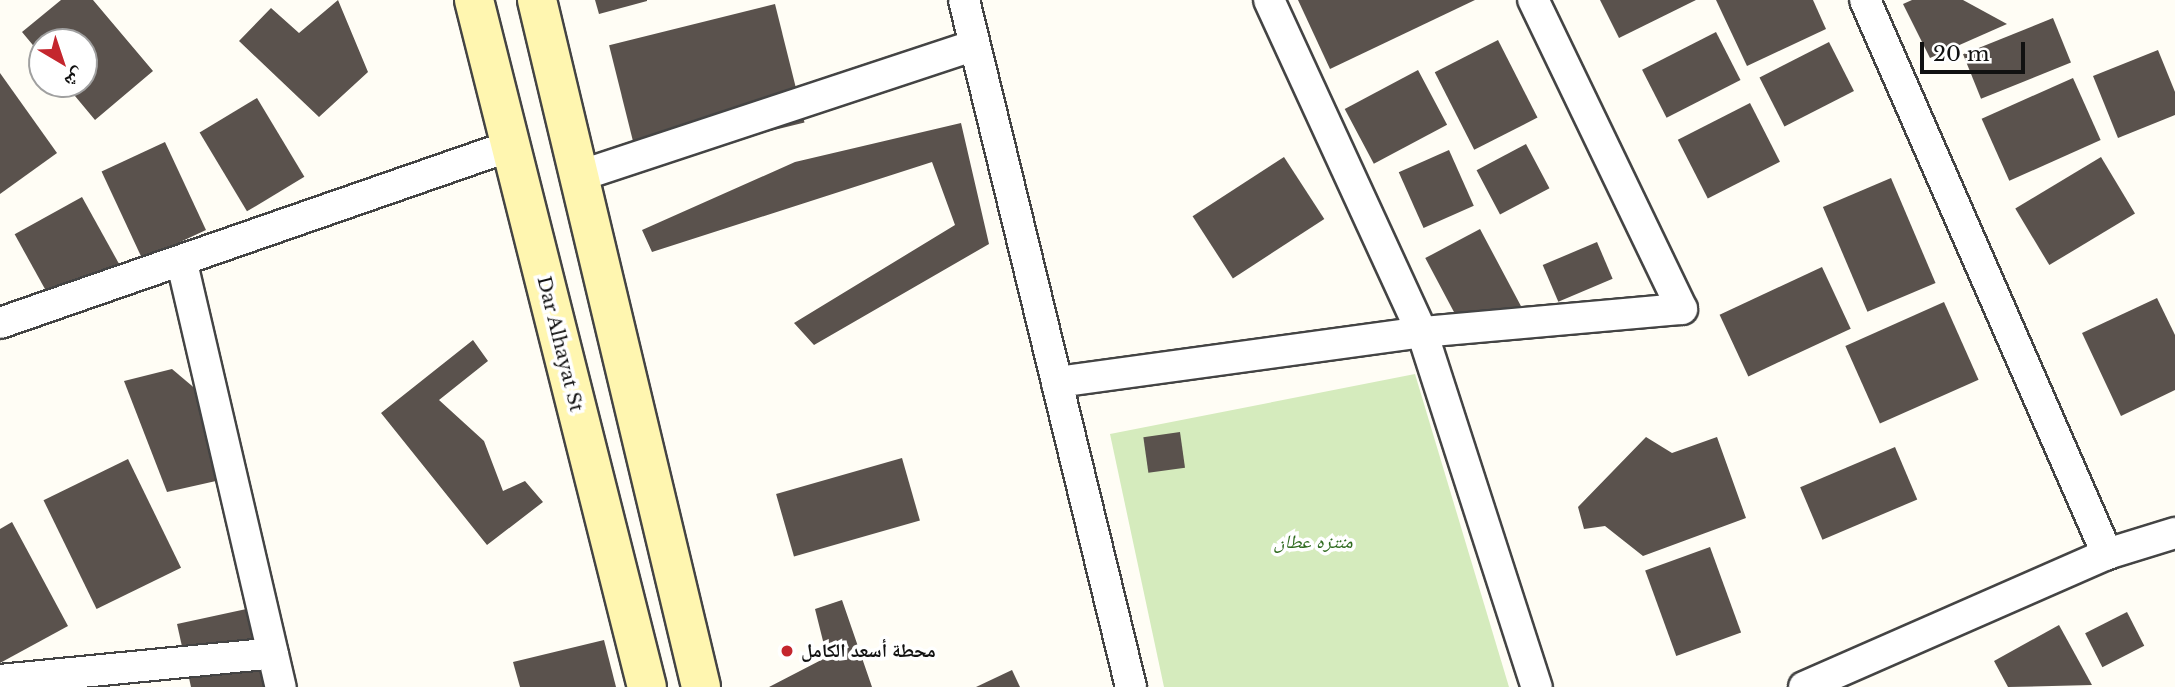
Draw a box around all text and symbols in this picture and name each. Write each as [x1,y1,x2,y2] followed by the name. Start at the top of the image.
[28,28,98,98] north arrow
[1923,28,2028,72] scale bar
[1933,41,1990,67] text: 20 m
[60,63,90,93] text: ش
[532,273,588,415] street label: Dar Alhayat St
[1273,531,1353,553] park label: منتزه عطان
[801,640,936,662] place label: محطة أسعد الكامل
[779,643,795,659] marker: محطة أسعد الكامل

